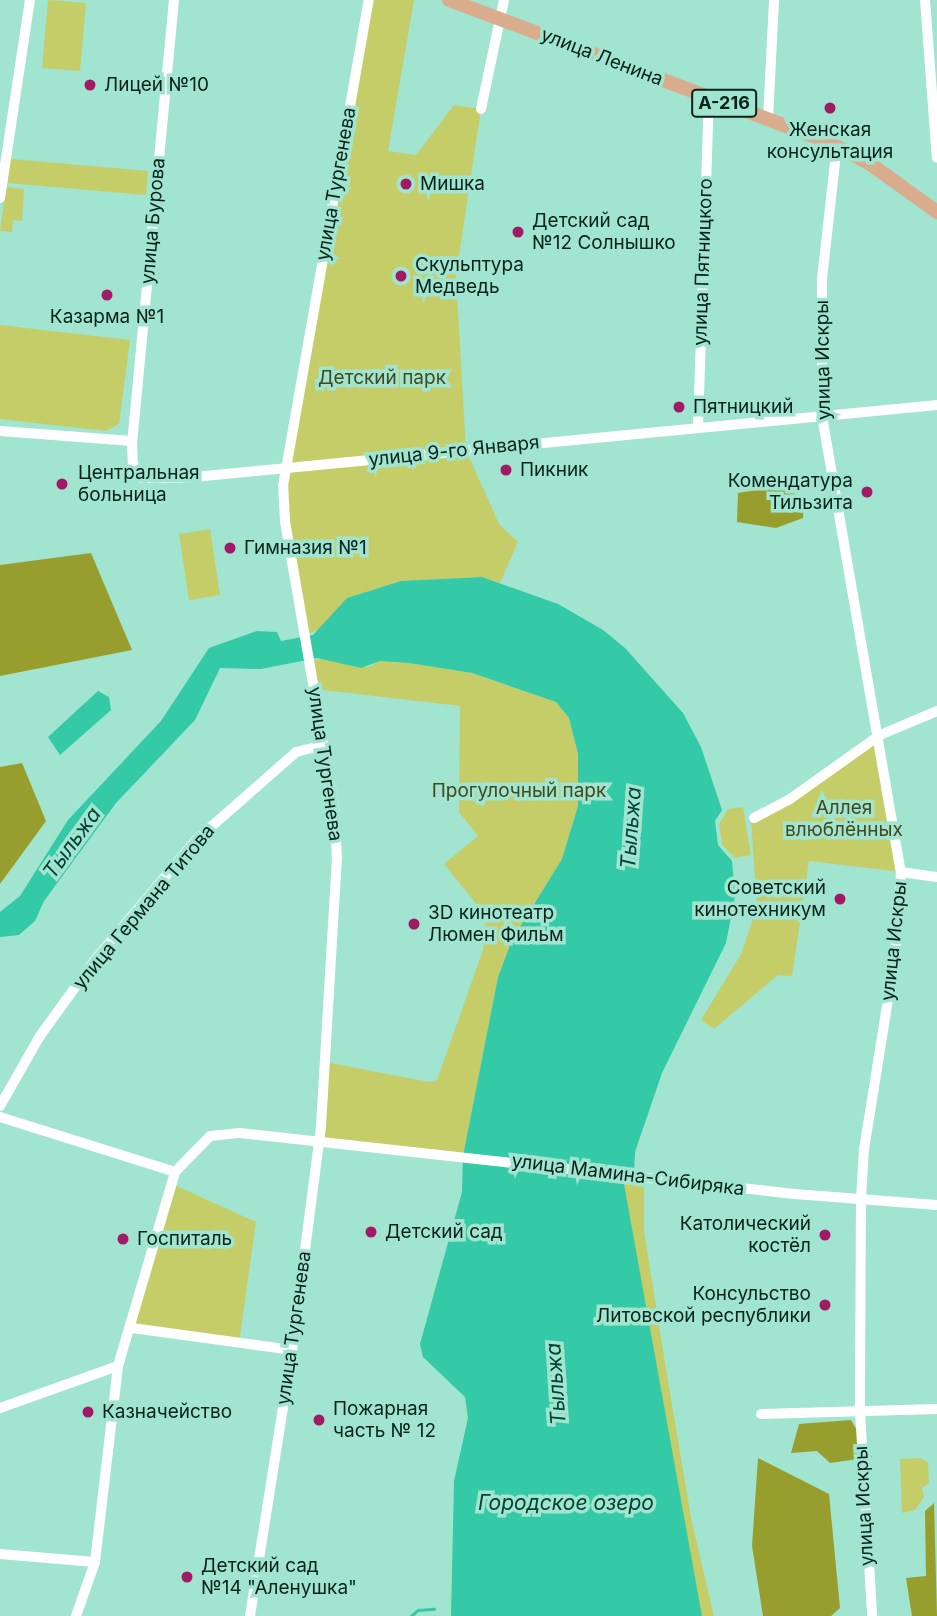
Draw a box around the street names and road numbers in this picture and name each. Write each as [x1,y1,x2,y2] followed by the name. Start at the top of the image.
[538,23,666,91] street label: улица Ленина
[691,88,757,118] road number: А-216
[311,105,361,263] street label: улица Тургенева
[136,157,170,285] street label: улица Бурова
[689,178,717,346] street label: улица Пятницкого
[811,300,835,420] street label: улица Искры
[367,431,541,471] street label: улица 9-го Января
[303,685,347,843] street label: улица Тургенева
[68,820,220,994] street label: улица Германа Титова
[876,880,912,1002] street label: улица Искры
[510,1149,746,1201] street label: улица Мамина-Сибиряка
[272,1249,316,1407] street label: улица Тургенева
[849,1445,879,1567] street label: улица Искры

